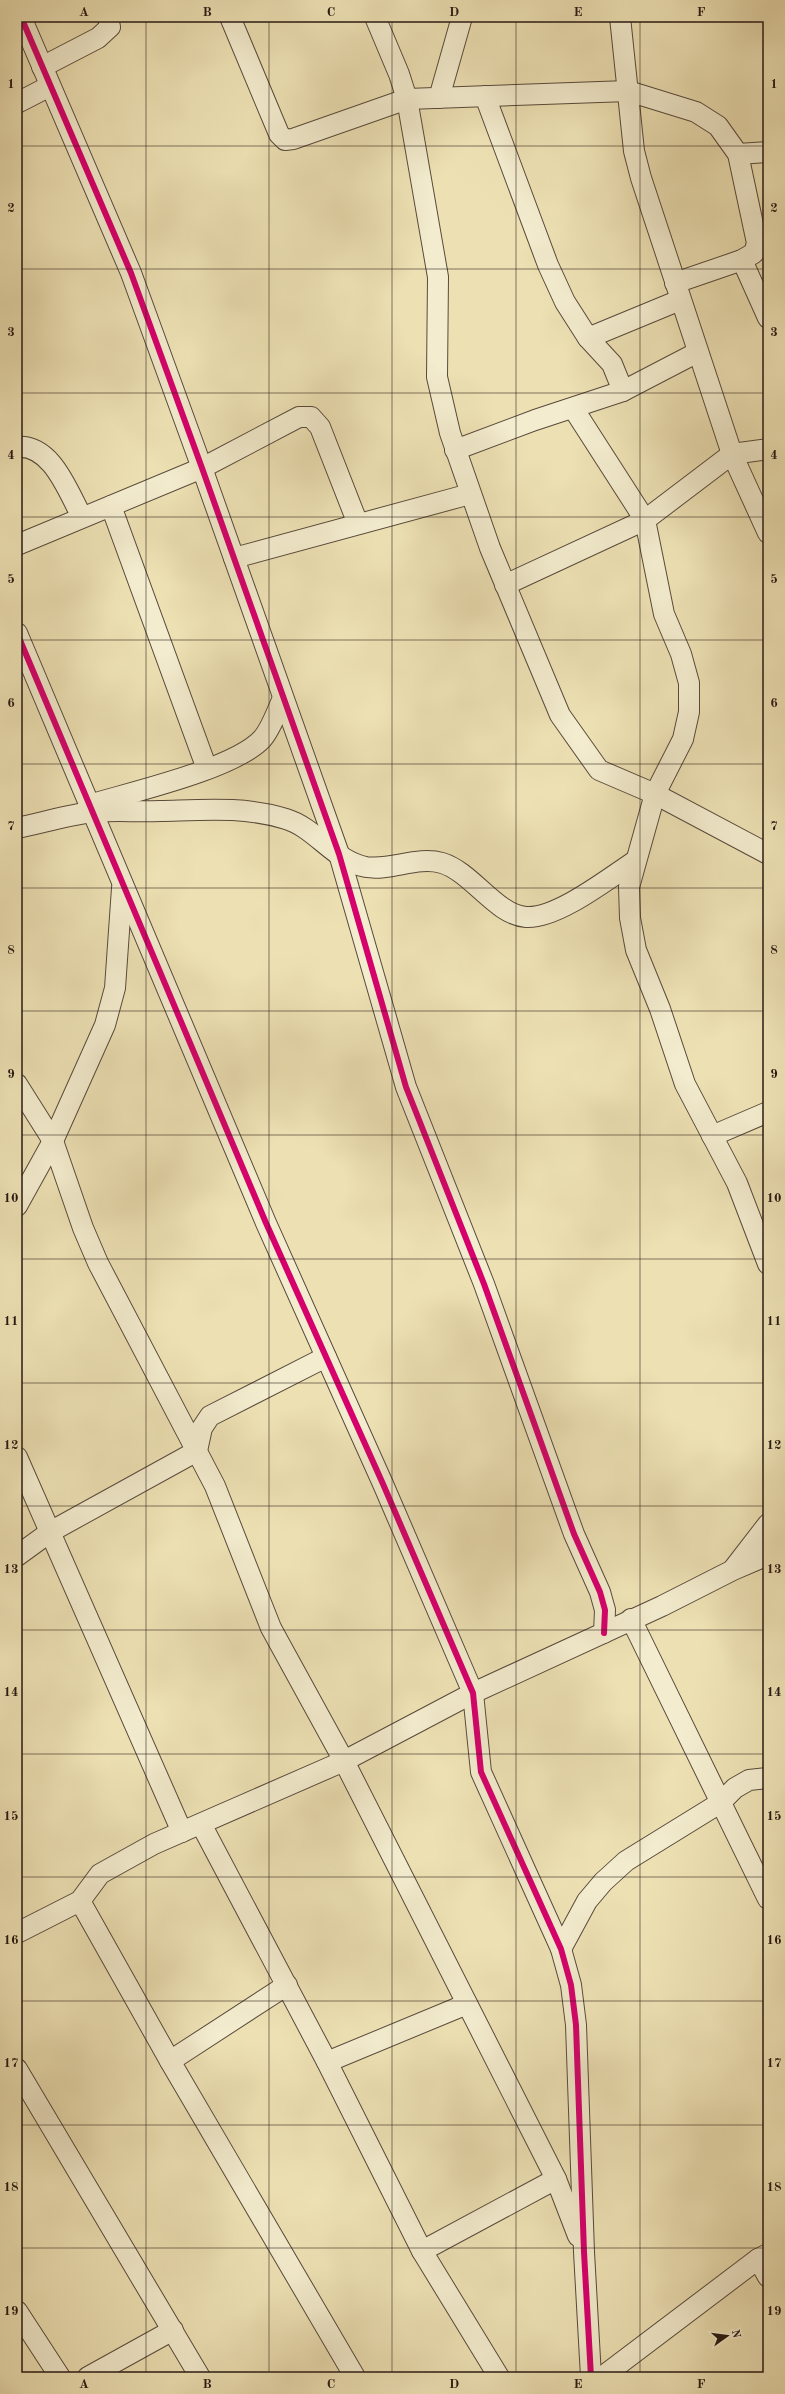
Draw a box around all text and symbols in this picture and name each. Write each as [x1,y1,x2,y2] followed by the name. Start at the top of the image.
[79,6,89,19] text: A
[202,6,212,19] text: B
[327,6,335,19] text: C
[449,6,459,19] text: D
[574,6,583,19] text: E
[697,6,706,19] text: F
[7,78,15,91] text: 1
[770,78,778,91] text: 1
[7,202,15,215] text: 2
[770,202,778,215] text: 2
[7,326,15,339] text: 3
[770,326,778,339] text: 3
[7,449,15,462] text: 4
[770,449,778,462] text: 4
[7,573,15,586] text: 5
[770,573,778,586] text: 5
[7,697,15,710] text: 6
[770,697,778,710] text: 6
[7,820,15,833] text: 7
[770,820,778,833] text: 7
[7,944,15,957] text: 8
[770,944,778,957] text: 8
[7,1068,15,1081] text: 9
[770,1068,778,1081] text: 9
[3,1192,19,1205] text: 10
[766,1192,782,1205] text: 10
[3,1315,19,1328] text: 11
[766,1315,782,1328] text: 11
[3,1439,19,1452] text: 12
[766,1439,782,1452] text: 12
[3,1563,19,1576] text: 13
[766,1563,782,1576] text: 13
[3,1686,19,1699] text: 14
[766,1686,782,1699] text: 14
[3,1810,19,1823] text: 15
[766,1810,782,1823] text: 15
[3,1934,19,1947] text: 16
[766,1934,782,1947] text: 16
[3,2057,19,2070] text: 17
[766,2057,782,2070] text: 17
[3,2181,19,2194] text: 18
[766,2181,782,2194] text: 18
[3,2305,19,2318] text: 19
[766,2305,782,2318] text: 19
[707,2316,747,2356] north arrow
[729,2329,742,2340] text: N
[79,2378,89,2391] text: A
[202,2378,212,2391] text: B
[327,2378,335,2391] text: C
[449,2378,459,2391] text: D
[574,2378,583,2391] text: E
[697,2378,706,2391] text: F

